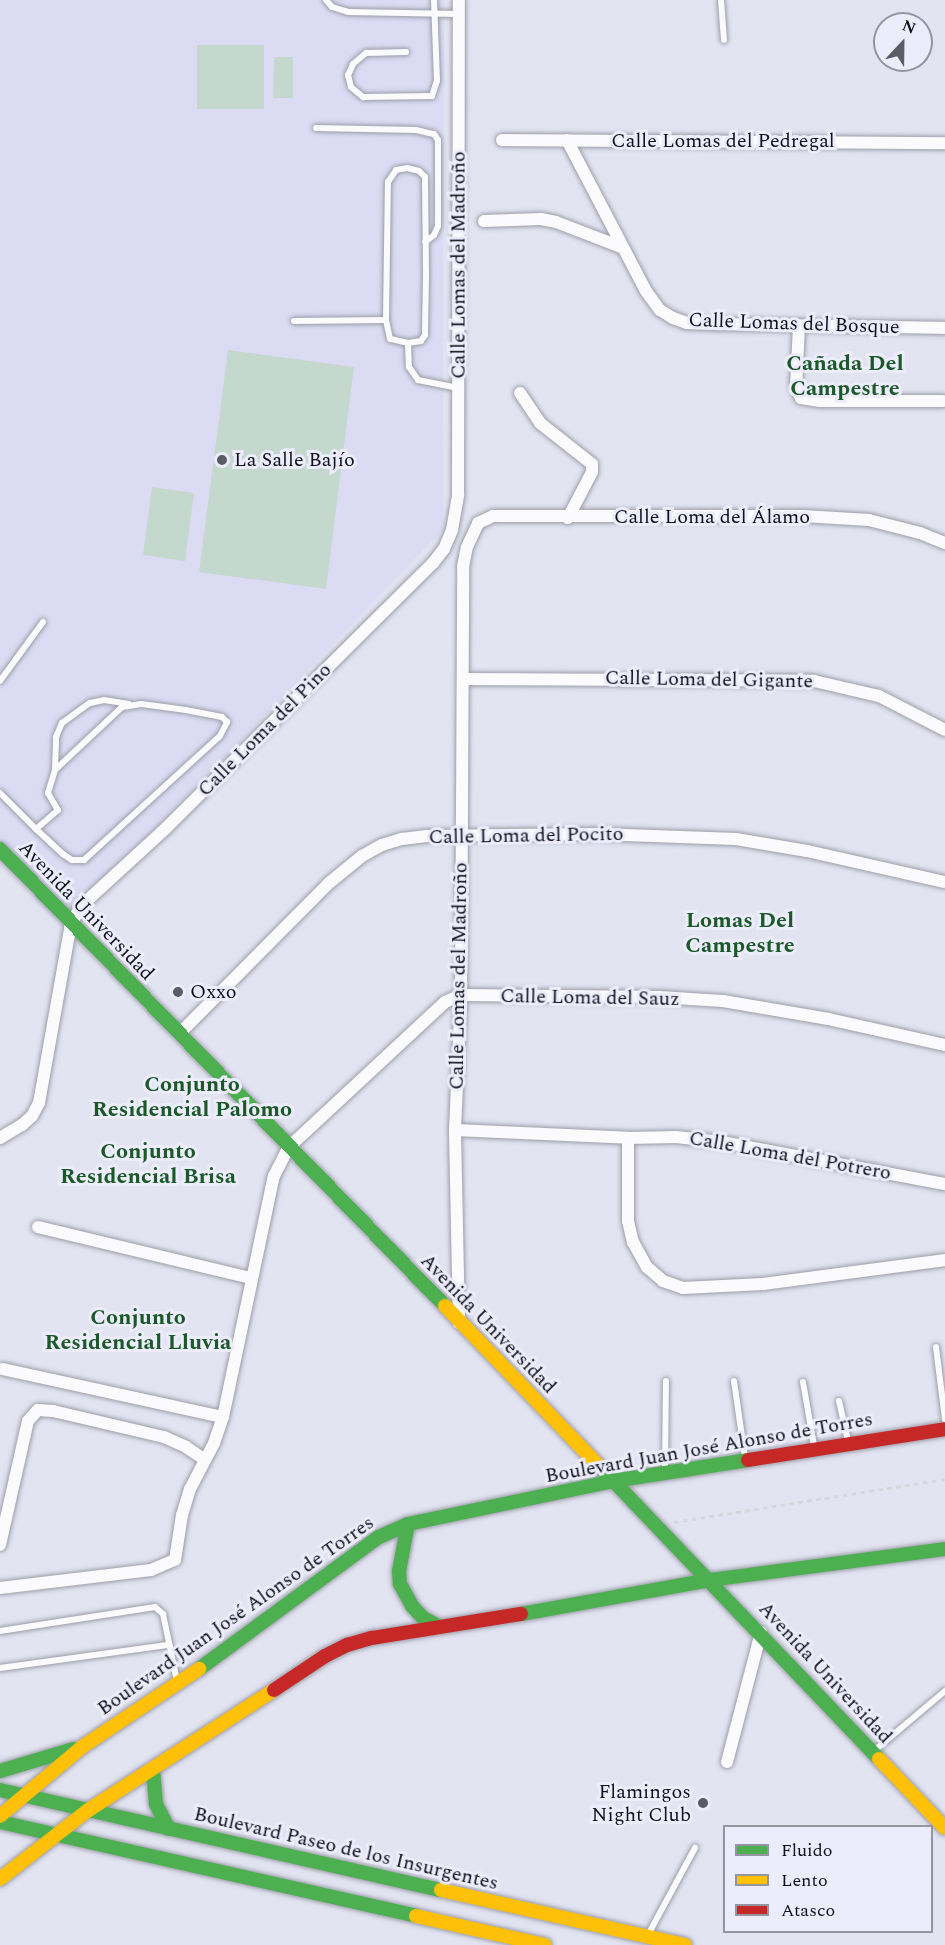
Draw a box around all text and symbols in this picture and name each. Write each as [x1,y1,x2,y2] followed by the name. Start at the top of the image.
[873,12,933,72] north arrow
[898,14,920,41] text: N
[611,129,835,153] street label: Calle Lomas del Pedregal
[447,151,471,379] street label: Calle Lomas del Madroño
[688,308,900,340] street label: Calle Lomas del Bosque
[786,350,904,402] district label: Cañada Del Campestre
[234,448,355,472] place label: La Salle Bajío
[215,453,229,467] marker: La Salle Bajío
[614,505,810,529] street label: Calle Loma del Álamo
[193,658,337,802] street label: Calle Loma del Pino
[605,666,813,694] street label: Calle Loma del Gigante
[428,822,624,850] street label: Calle Loma del Pocito
[13,836,159,986] street label: Avenida Universidad
[445,862,473,1090] street label: Calle Lomas del Madroño
[685,907,795,958] district label: Lomas Del Campestre
[190,980,237,1004] place label: Oxxo
[500,984,680,1012] street label: Calle Loma del Sauz
[171,985,185,999] marker: Oxxo
[92,1071,292,1122] district label: Conjunto Residencial Palomo
[687,1126,893,1186] street label: Calle Loma del Potrero
[60,1138,236,1190] district label: Conjunto Residencial Brisa
[415,1249,561,1399] street label: Avenida Universidad
[45,1304,231,1356] district label: Conjunto Residencial Lluvia
[543,1407,875,1489] street label: Boulevard Juan José Alonso de Torres
[93,1511,379,1721] street label: Boulevard Juan José Alonso de Torres
[753,1597,897,1749] street label: Avenida Universidad
[592,1780,691,1827] place label: Flamingos Night Club
[696,1796,710,1810] marker: Flamingos Night Club
[192,1802,500,1896] street label: Boulevard Paseo de los Insurgentes
[723,1825,933,1933] legend
[781,1837,833,1864] text: Fluido
[781,1867,828,1894] text: Lento
[781,1897,835,1924] text: Atasco

